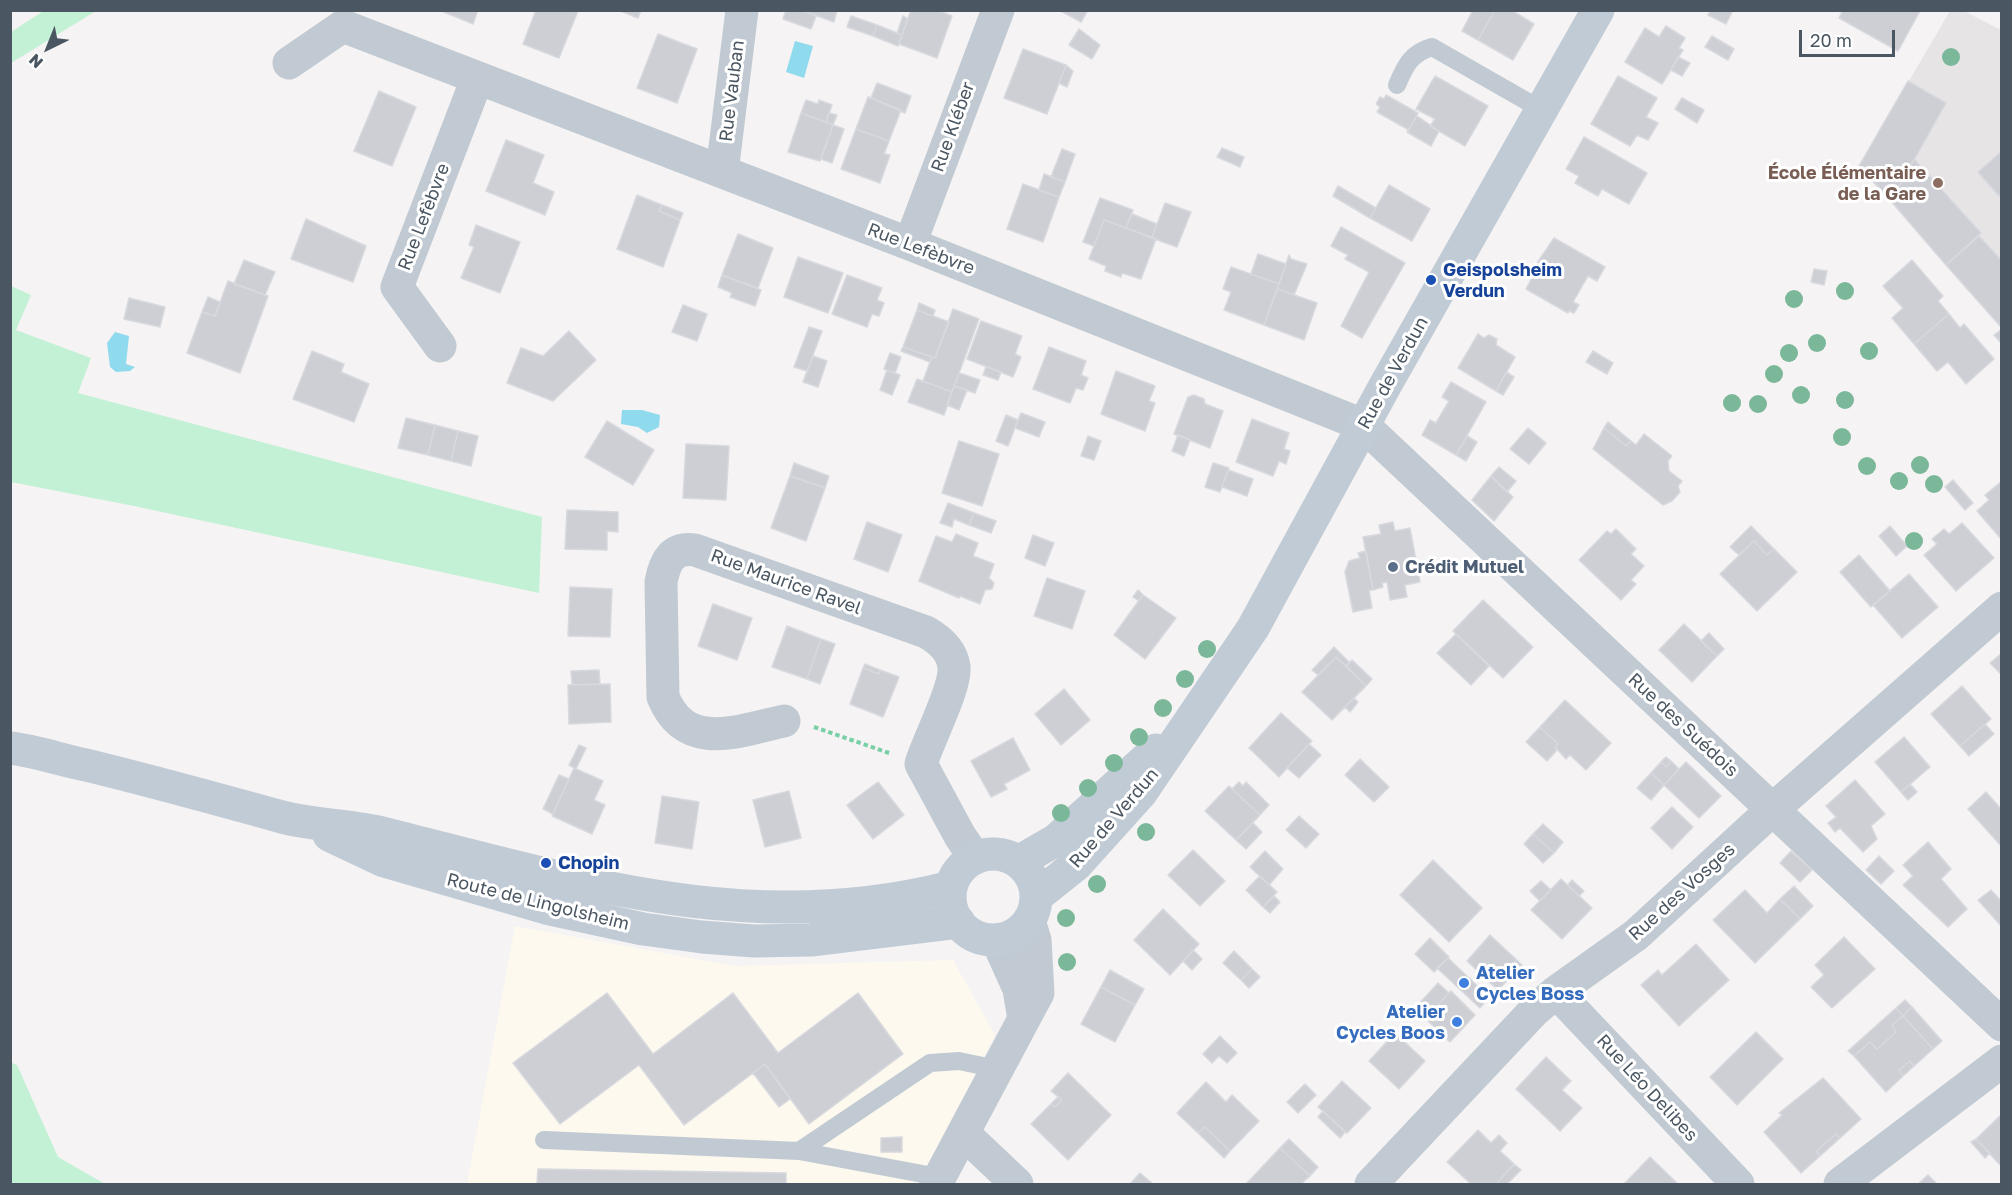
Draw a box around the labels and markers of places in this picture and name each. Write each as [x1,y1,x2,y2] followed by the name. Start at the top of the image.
[1768,162,1926,204] place label: École Élémentaire de la Gare
[1931,176,1945,190] marker: École Élémentaire de la Gare
[1443,259,1562,302] place label: Geispolsheim Verdun
[1424,273,1438,287] marker: Geispolsheim Verdun
[1405,556,1524,578] place label: Crédit Mutuel
[1386,560,1400,574] marker: Crédit Mutuel
[558,852,619,874] place label: Chopin
[539,856,553,870] marker: Chopin
[1476,962,1584,1004] place label: Atelier Cycles Boss
[1457,976,1471,990] marker: Atelier Cycles Boss
[1336,1001,1445,1044] place label: Atelier Cycles Boos
[1450,1015,1464,1029] marker: Atelier Cycles Boos

